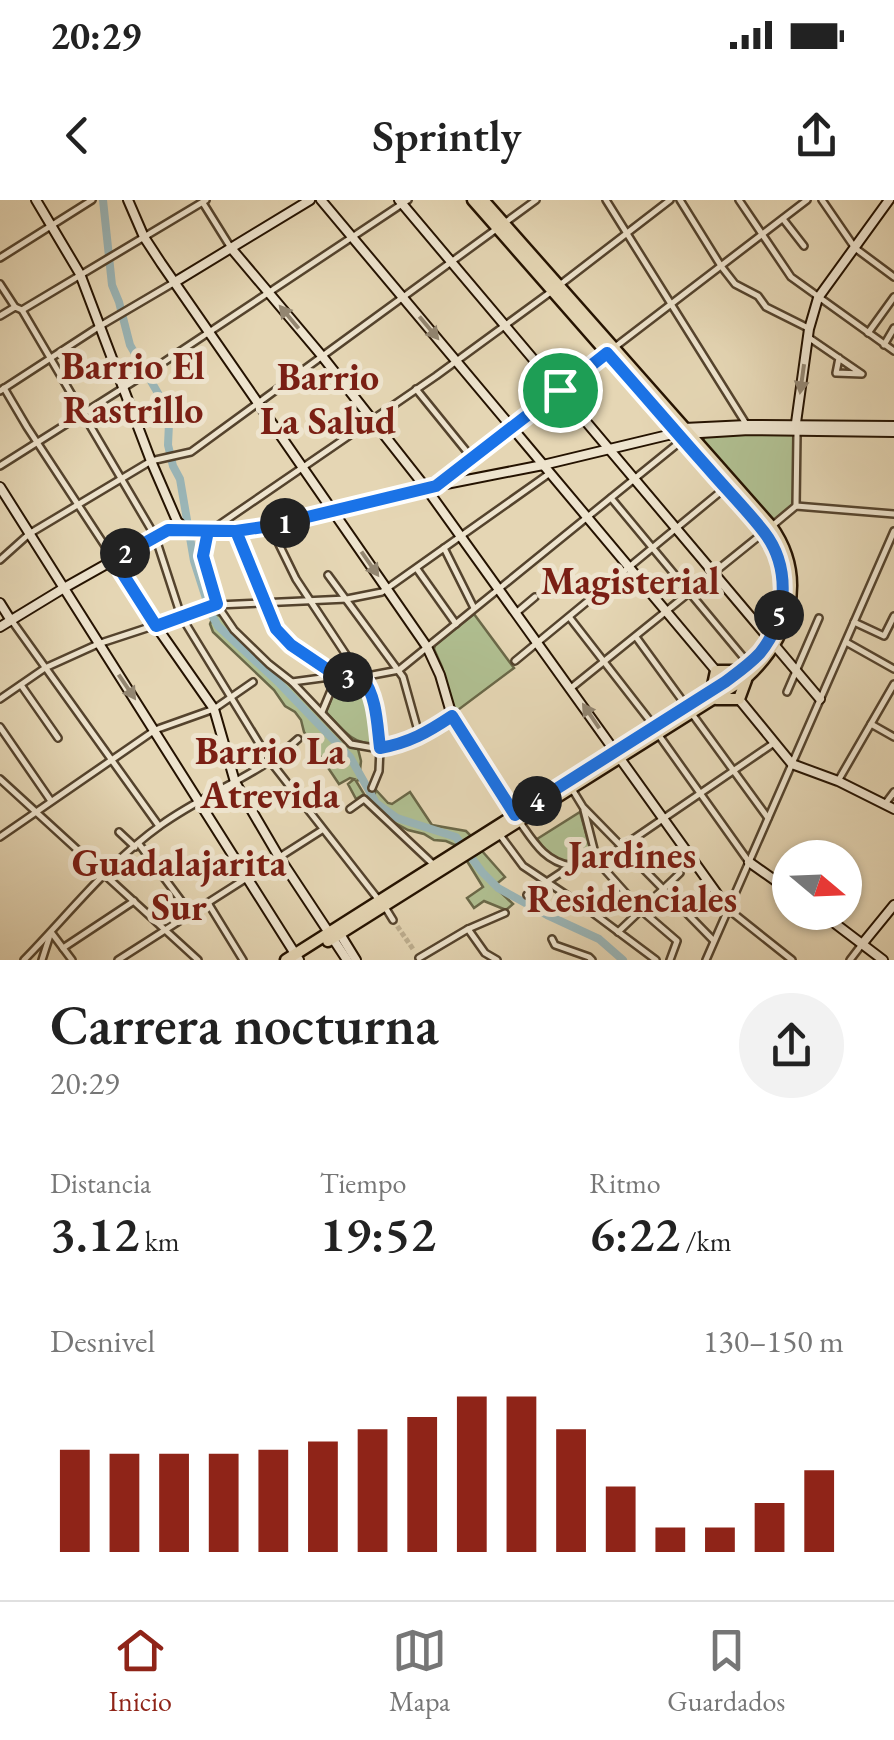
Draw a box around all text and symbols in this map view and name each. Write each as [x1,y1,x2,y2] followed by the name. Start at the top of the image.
[50,11,141,60] text: 20:29
[372,106,522,164] text: Sprintly
[50,108,105,163] icon: back
[789,108,844,163] icon: share
[279,305,301,330] one-way arrow
[418,316,439,341] one-way arrow
[61,341,205,434] district label: Barrio El Rastrillo
[518,348,603,433] pin
[260,352,396,445] district label: Barrio La Salud
[533,363,588,418] icon: arrive
[794,364,810,396] one-way arrow
[260,498,310,548] pin: 1
[278,505,292,541] text: 1
[100,528,150,578] pin: 2
[118,535,132,571] text: 2
[360,550,379,577] one-way arrow
[540,556,720,605] district label: Magisterial
[754,590,804,640] pin: 5
[772,597,786,633] text: 5
[323,652,373,702] pin: 3
[341,659,355,695] text: 3
[118,674,136,701] one-way arrow
[582,702,601,729] one-way arrow
[195,726,345,819] district label: Barrio La Atrevida
[512,776,562,826] pin: 4
[530,783,544,819] text: 4
[527,830,737,923] district label: Jardines Residenciales
[72,838,287,931] district label: Guadalajarita Sur
[772,840,862,930] north arrow
[772,840,862,930] map controls
[50,989,439,1060] text: Carrera nocturna
[739,993,844,1098] button: share
[50,1062,119,1104] text: 20:29
[50,1165,151,1201] text: Distancia
[320,1165,406,1201] text: Tiempo
[589,1165,661,1201] text: Ritmo
[50,1201,139,1266] text: 3.12
[320,1201,436,1266] text: 19:52
[589,1201,680,1266] text: 6:22
[139,1223,180,1259] text: km
[680,1223,732,1259] text: /km
[50,1320,155,1362] text: Desnivel
[703,1320,844,1362] text: 130–150 m
[109,1623,172,1719] tab: Inicio
[389,1623,450,1719] tab: Mapa
[667,1623,785,1719] tab: Guardados

